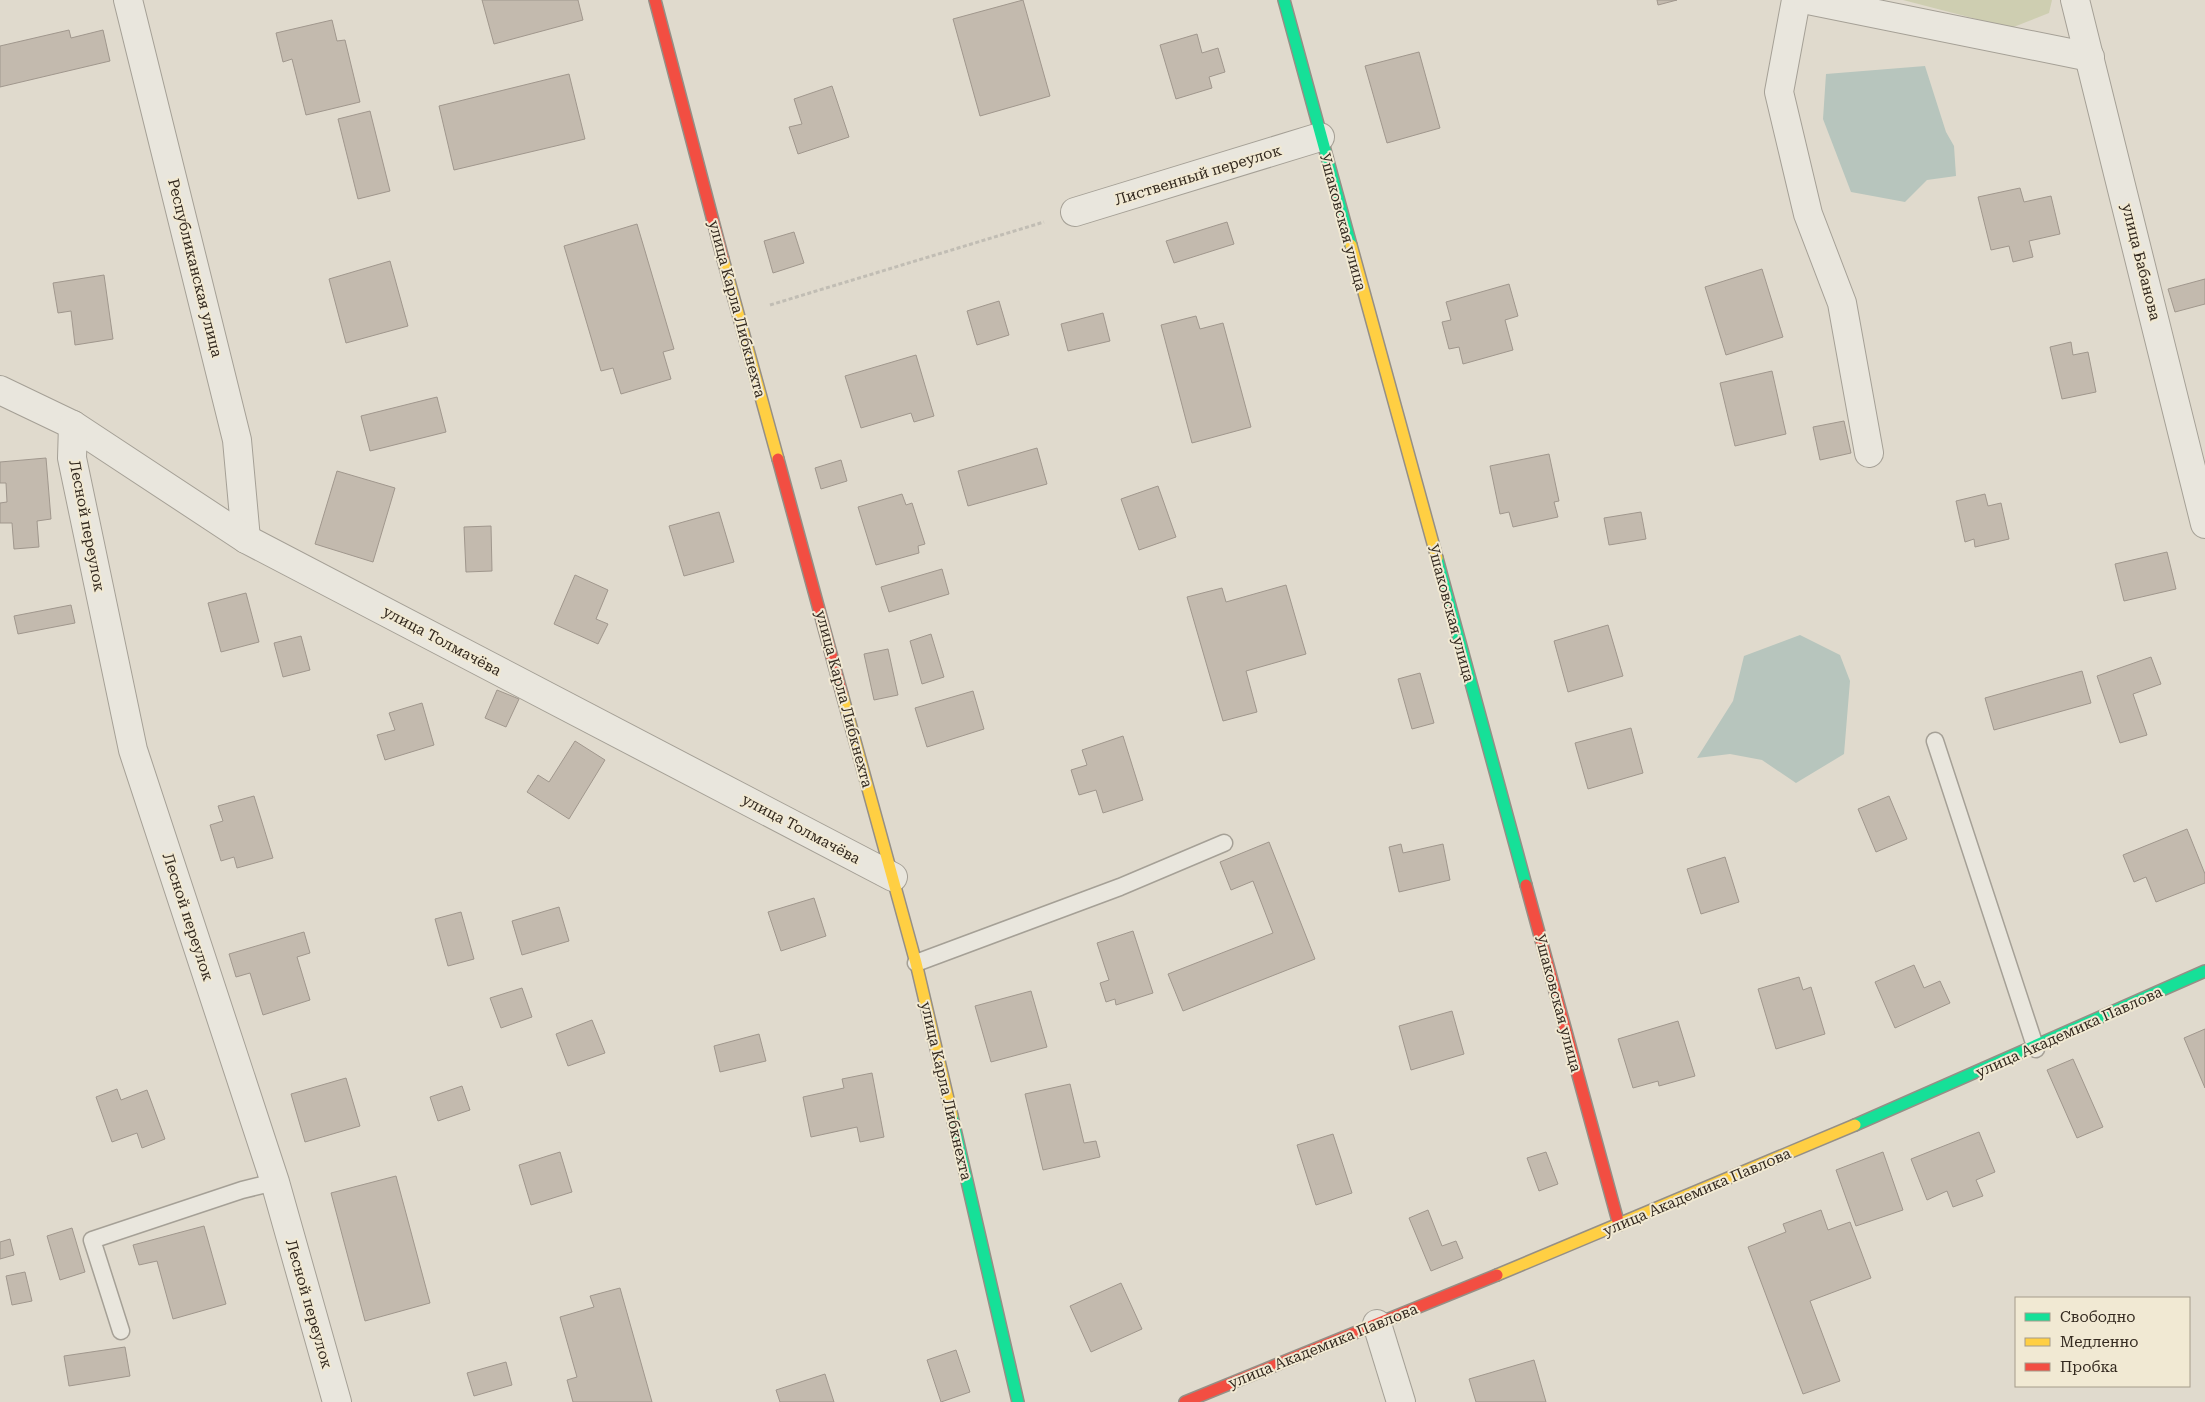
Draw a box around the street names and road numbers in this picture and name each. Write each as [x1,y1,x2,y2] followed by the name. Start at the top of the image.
[1112,141,1284,209] street label: Лиственный переулок
[1316,151,1370,293] street label: Ушаковская улица
[164,177,226,359] street label: Республиканская улица
[2118,202,2164,322] street label: улица Бабанова
[705,218,769,400] street label: улица Карла Либкнехта
[65,459,109,594] street label: Лесной переулок
[1424,542,1478,684] street label: Ушаковская улица
[380,602,504,680] street label: улица Толмачёва
[812,608,876,790] street label: улица Карла Либкнехта
[739,790,863,868] street label: улица Толмачёва
[159,851,217,984] street label: Лесной переулок
[1531,932,1585,1074] street label: Ушаковская улица
[1973,983,2165,1081] street label: улица Академика Павлова
[917,1000,975,1182] street label: улица Карла Либкнехта
[1600,1144,1794,1240] street label: улица Академика Павлова
[282,1237,336,1371] street label: Лесной переулок
[1226,1300,1420,1392] street label: улица Академика Павлова

